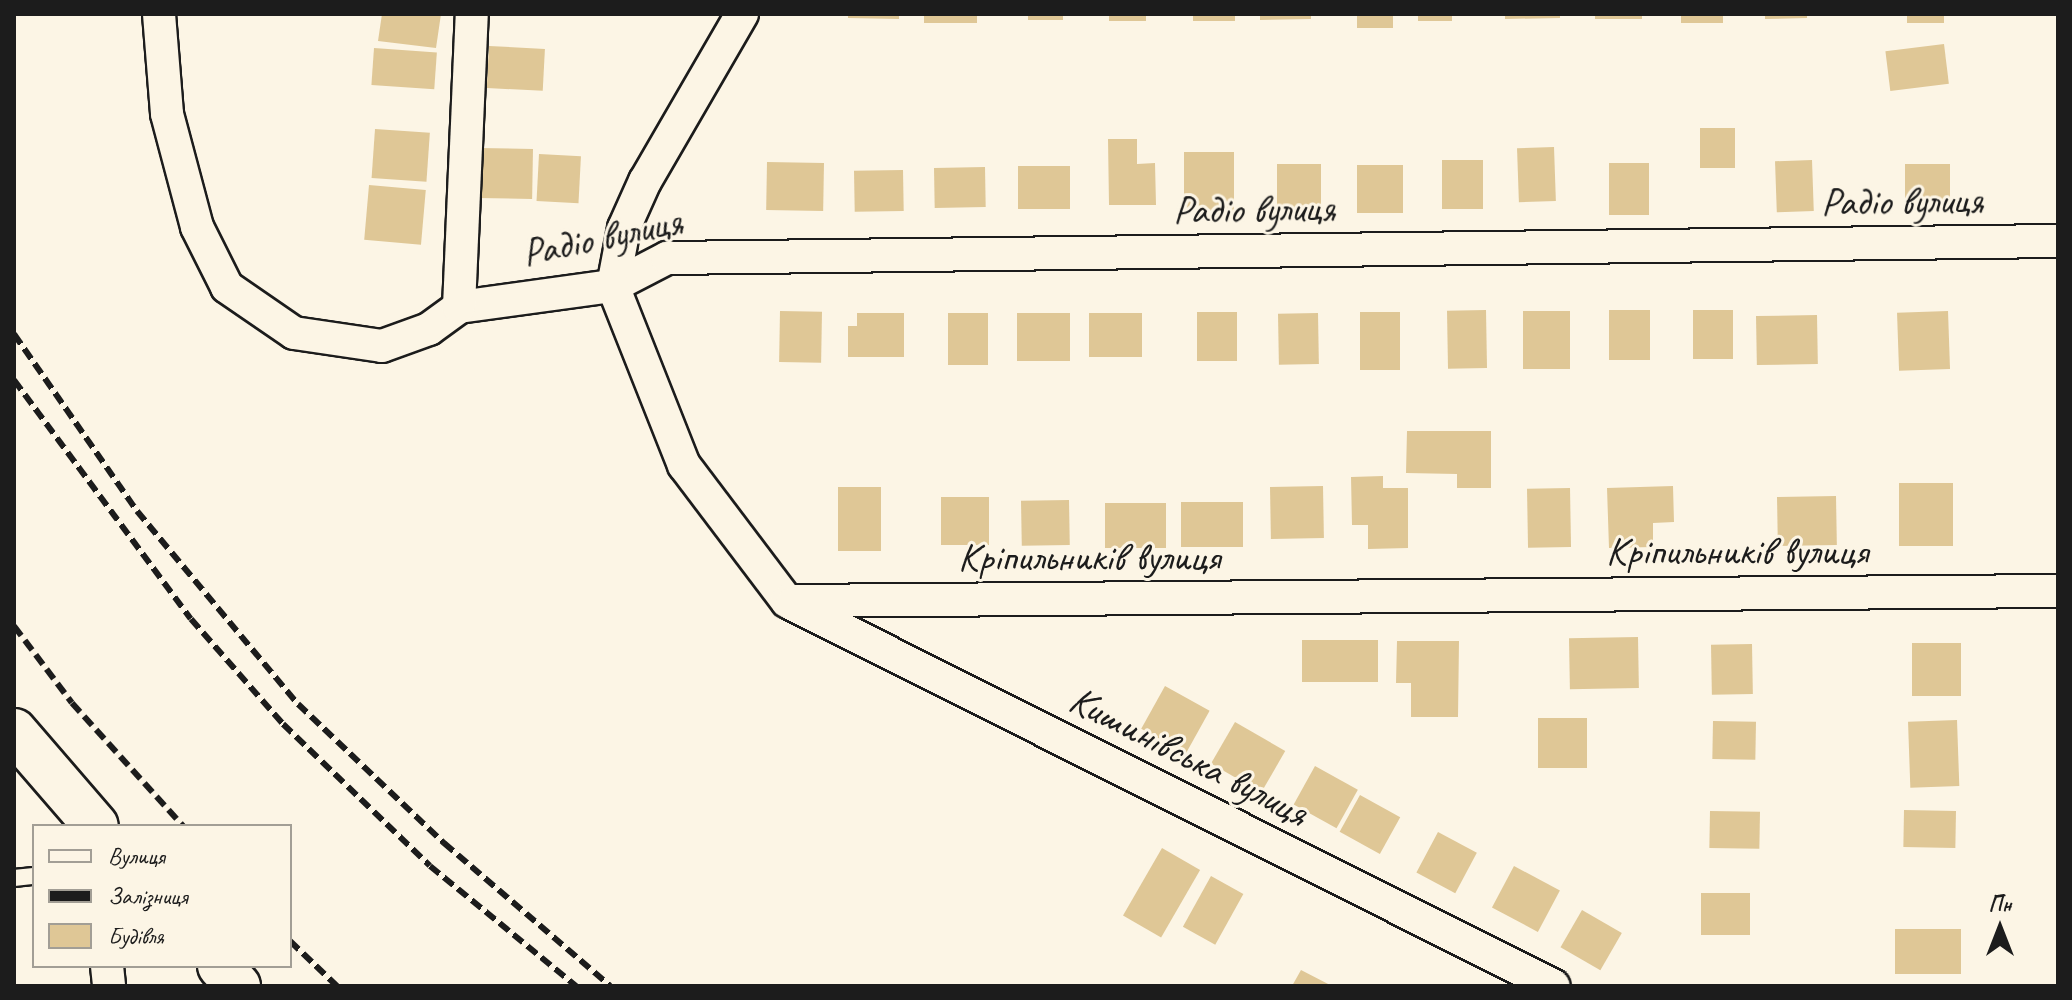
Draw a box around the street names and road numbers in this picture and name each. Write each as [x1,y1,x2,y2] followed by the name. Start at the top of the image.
[1819,176,1985,226] street label: Радіо вулиця
[1171,184,1337,234] street label: Радіо вулиця
[517,196,687,278] street label: Радіо вулиця
[1606,527,1868,575] street label: Кріпильників вулиця
[958,533,1220,581] street label: Кріпильників вулиця
[1061,675,1317,837] street label: Кишинівська вулиця

